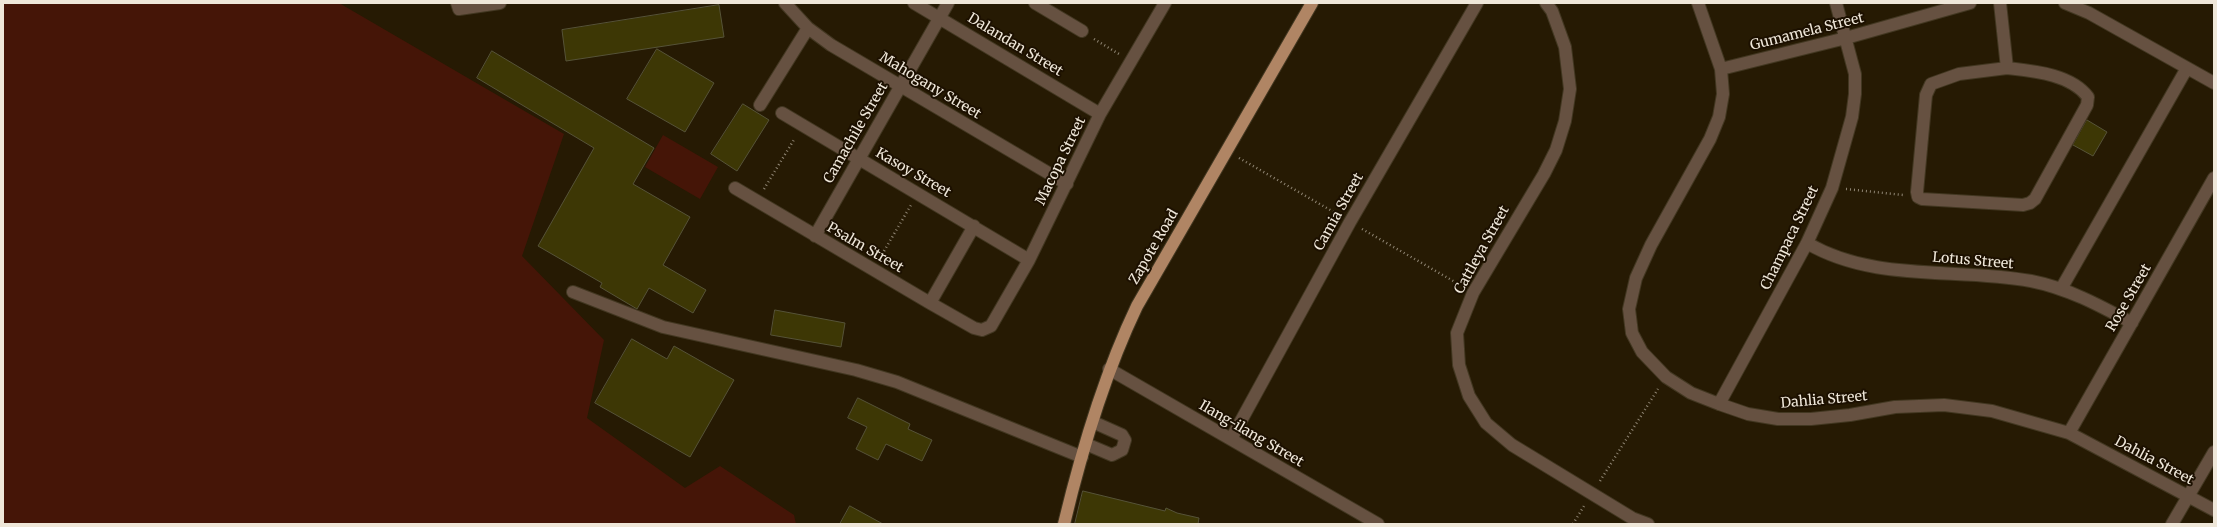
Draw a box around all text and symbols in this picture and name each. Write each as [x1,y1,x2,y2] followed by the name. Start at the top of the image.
[964,10,1066,80] street label: Dalandan Street
[1748,10,1866,54] street label: Gumamela Street
[876,49,984,123] street label: Mahogany Street
[820,80,892,186] street label: Camachile Street
[1032,114,1090,208] street label: Macopa Street
[872,145,954,201] street label: Kasoy Street
[1311,170,1367,254] street label: Camia Street
[1758,183,1822,293] street label: Champaca Street
[1451,203,1513,297] street label: Cattleya Street
[1126,207,1182,287] street label: Zapote Road
[824,219,906,277] street label: Psalm Street
[1932,249,2014,273] street label: Lotus Street
[2103,261,2155,335] street label: Rose Street
[1780,388,1868,412] street label: Dahlia Street
[1196,397,1306,471] street label: Ilang-ilang Street
[2112,433,2196,489] street label: Dahlia Street

